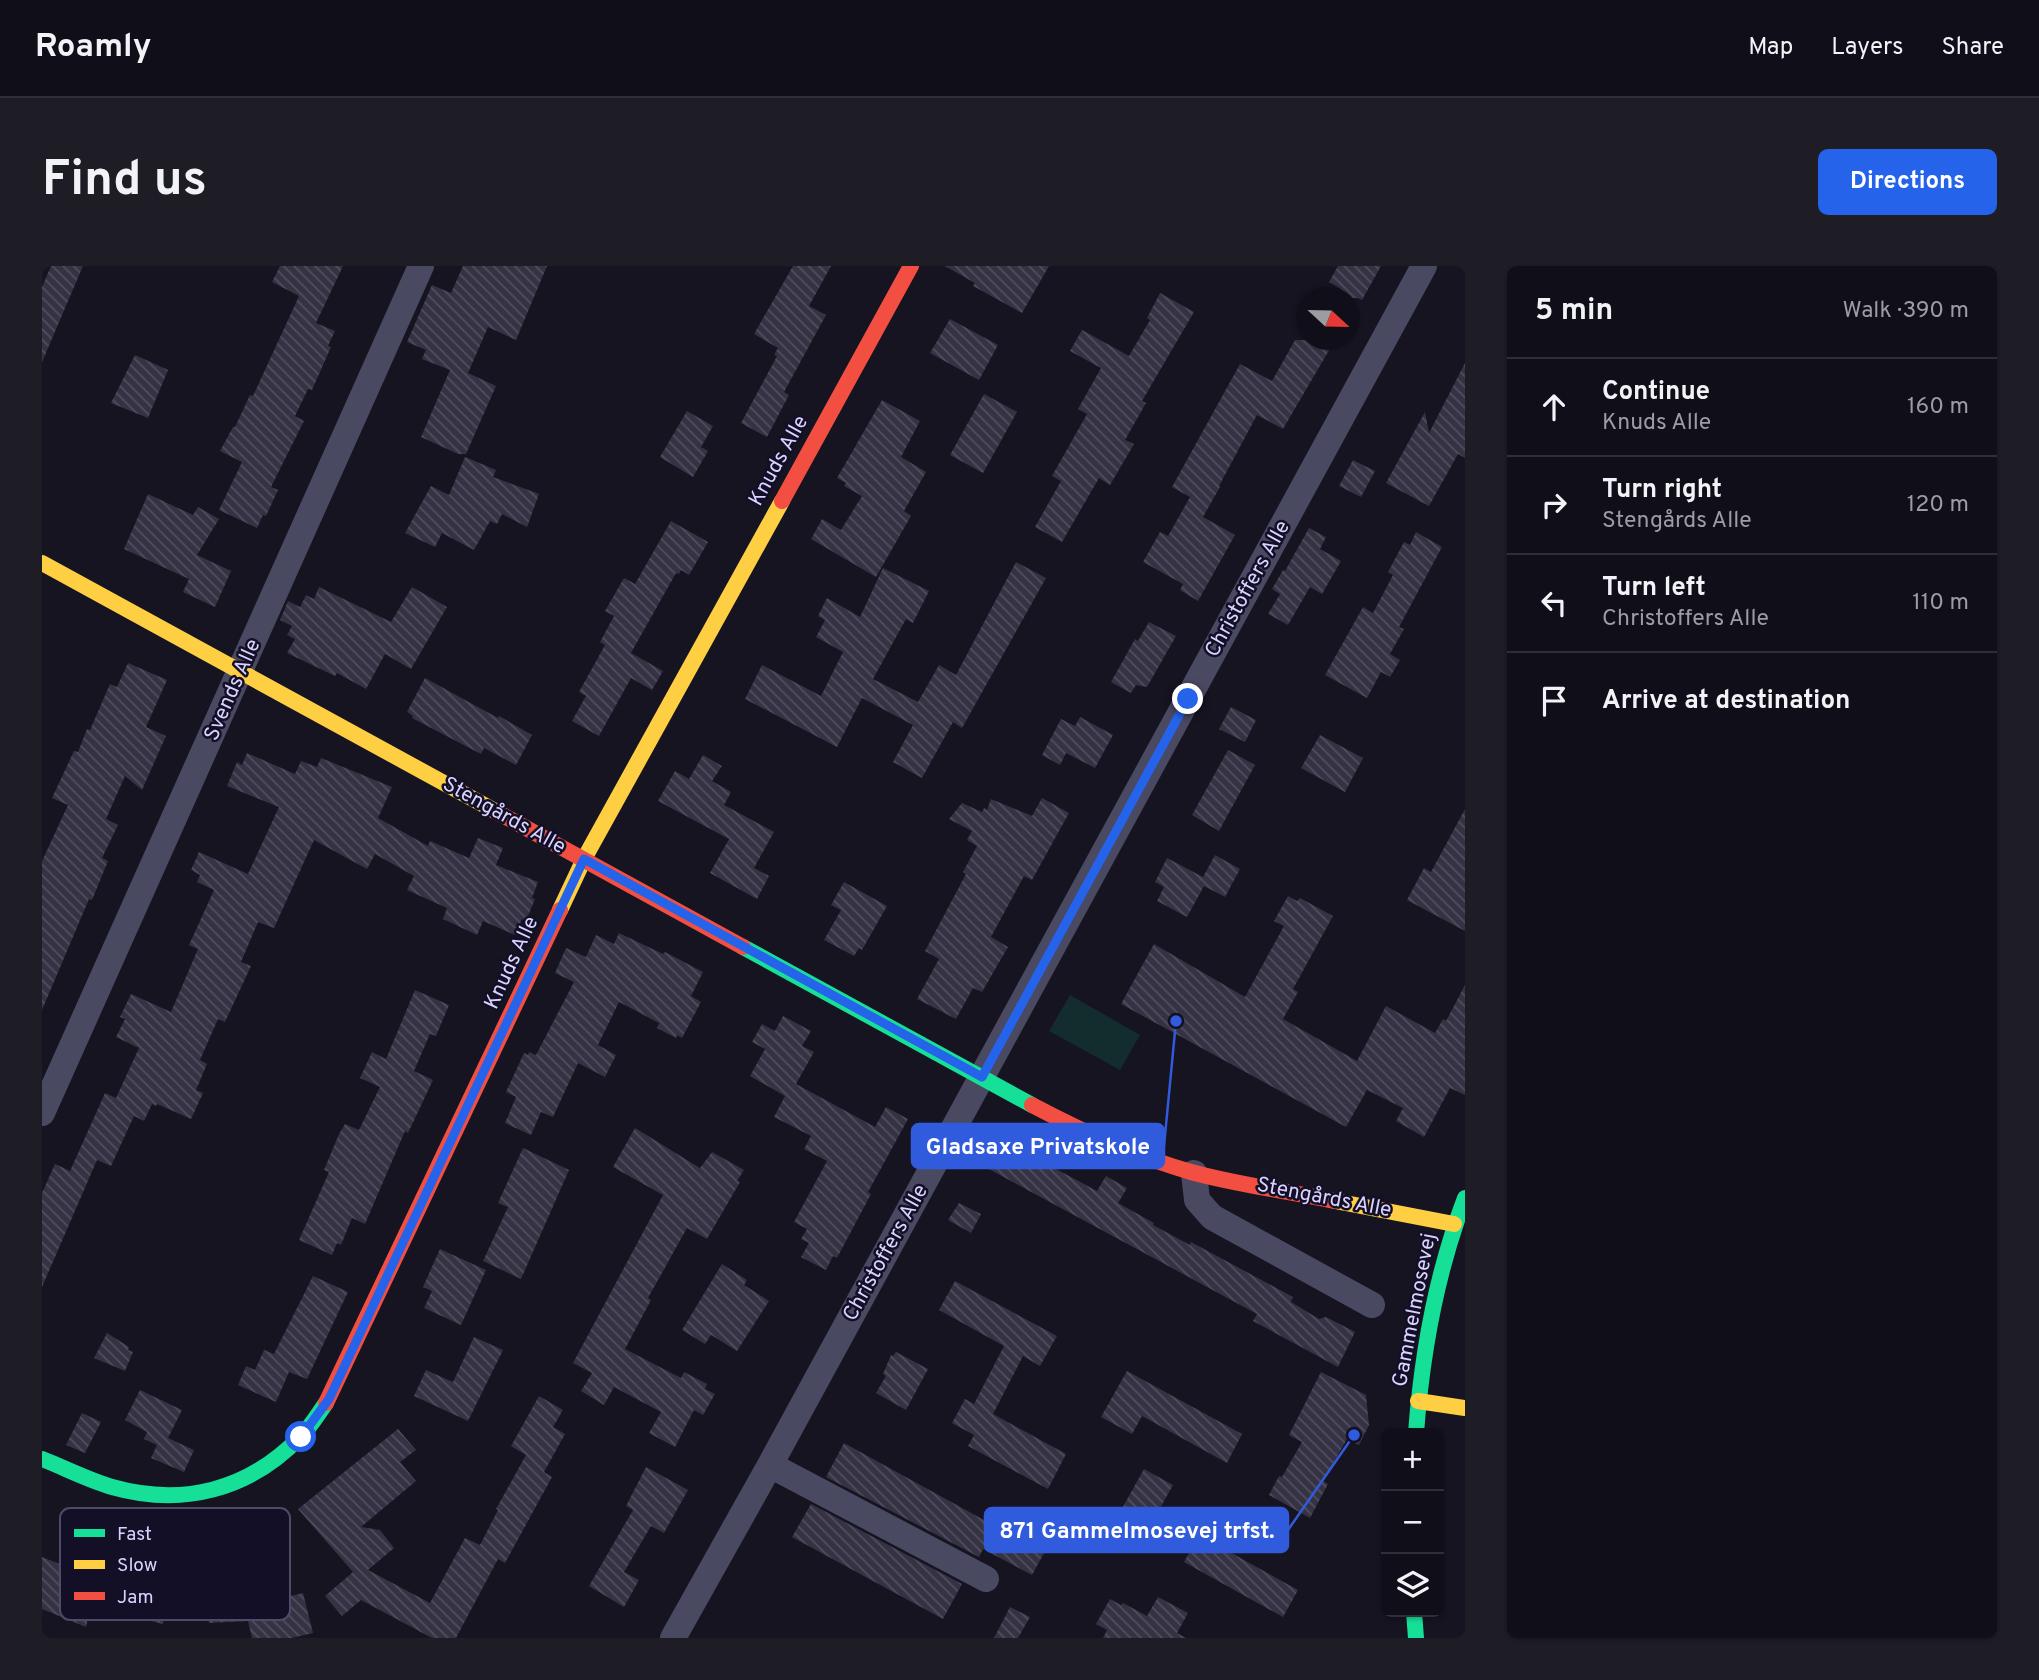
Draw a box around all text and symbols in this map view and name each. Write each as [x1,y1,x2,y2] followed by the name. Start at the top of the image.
[35,27,151,69] text: Roamly
[1748,33,1793,63] text: Map
[1831,33,1903,63] text: Layers
[1941,33,2004,63] text: Share
[1818,149,1997,215] button: Directions
[42,151,207,213] text: Find us
[1297,287,1360,350] north arrow
[1535,293,1613,330] text: 5 min
[1843,297,1969,326] text: Walk · 390 m
[1602,376,1710,409] text: Continue
[1535,388,1573,426] icon: ahead
[1907,393,1969,422] text: 160 m
[1602,409,1711,438] text: Knuds Alle
[743,411,815,511] street label: Knuds Alle
[1602,474,1722,507] text: Turn right
[1535,486,1573,524] icon: right
[1907,491,1969,520] text: 120 m
[1602,507,1752,536] text: Stengårds Alle
[1199,516,1297,662] street label: Christoffers Alle
[1602,572,1706,605] text: Turn left
[1535,584,1573,622] icon: left
[1912,589,1969,618] text: 110 m
[1602,605,1769,634] text: Christoffers Alle
[199,635,267,745] street label: Svends Alle
[1535,682,1573,720] icon: arrive
[1172,683,1203,714] route end
[1602,685,1850,718] text: Arrive at destination
[438,771,570,861] street label: Stengårds Alle
[479,912,545,1014] street label: Knuds Alle
[912,1124,1164,1168] callout: Gladsaxe Privatskole
[926,1134,1150,1163] text: Gladsaxe Privatskole
[1254,1172,1394,1224] street label: Stengårds Alle
[837,1180,935,1326] street label: Christoffers Alle
[1387,1231,1443,1389] street label: Gammelmosevej
[285,1421,316,1452] route start
[1381,1428,1444,1617] map controls
[1381,1428,1444,1491] button: +
[1381,1491,1444,1554] button: −
[60,1508,290,1620] legend
[985,1508,1288,1552] callout: 871 Gammelmosevej trfst.
[999,1518,1275,1547] text: 871 Gammelmosevej trfst.
[117,1523,152,1547] text: Fast
[117,1554,157,1578] text: Slow
[1381,1554,1444,1617] button: layers
[117,1586,154,1610] text: Jam

